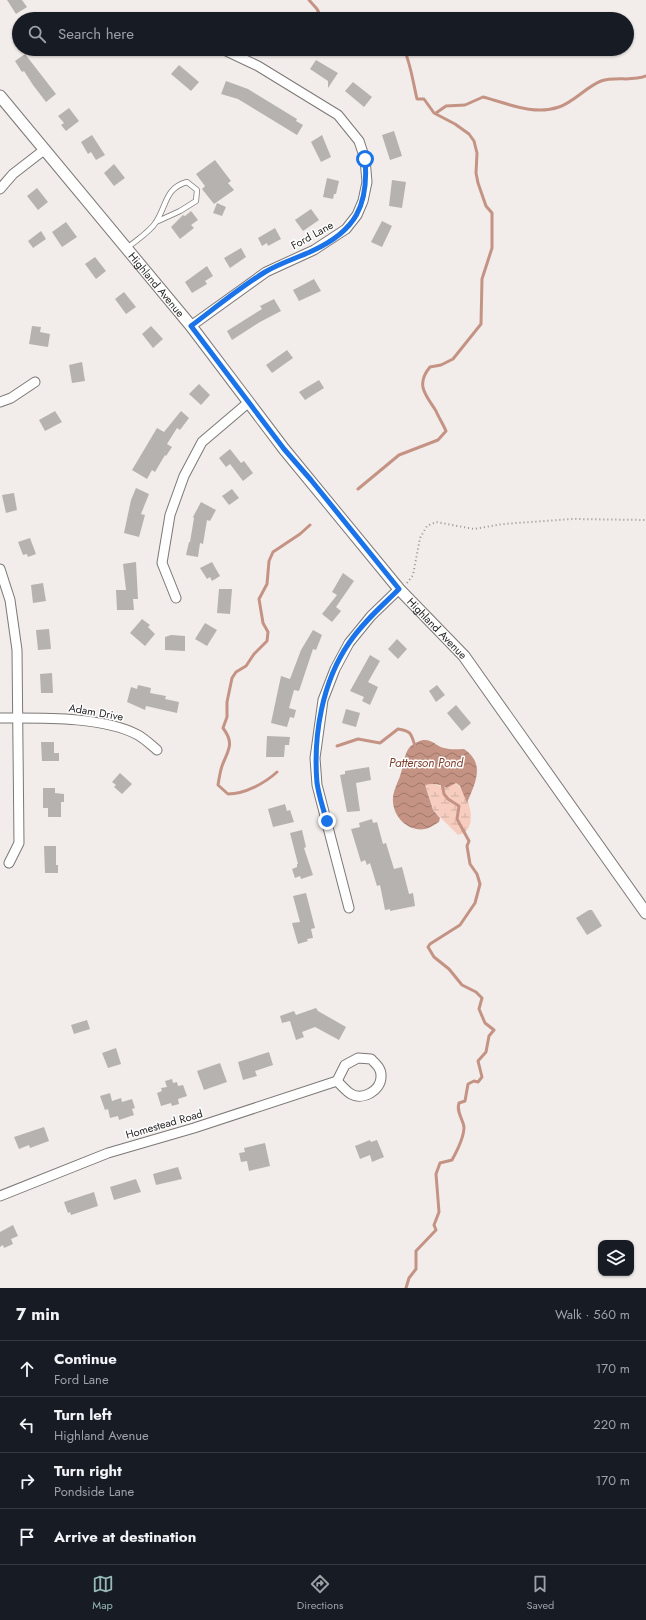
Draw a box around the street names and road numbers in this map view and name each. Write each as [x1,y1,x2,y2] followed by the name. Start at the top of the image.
[288,217,336,253] street label: Ford Lane
[125,248,189,321] street label: Highland Avenue
[403,594,471,663] street label: Highland Avenue
[67,699,125,725] street label: Adam Drive
[124,1105,204,1143] street label: Homestead Road

